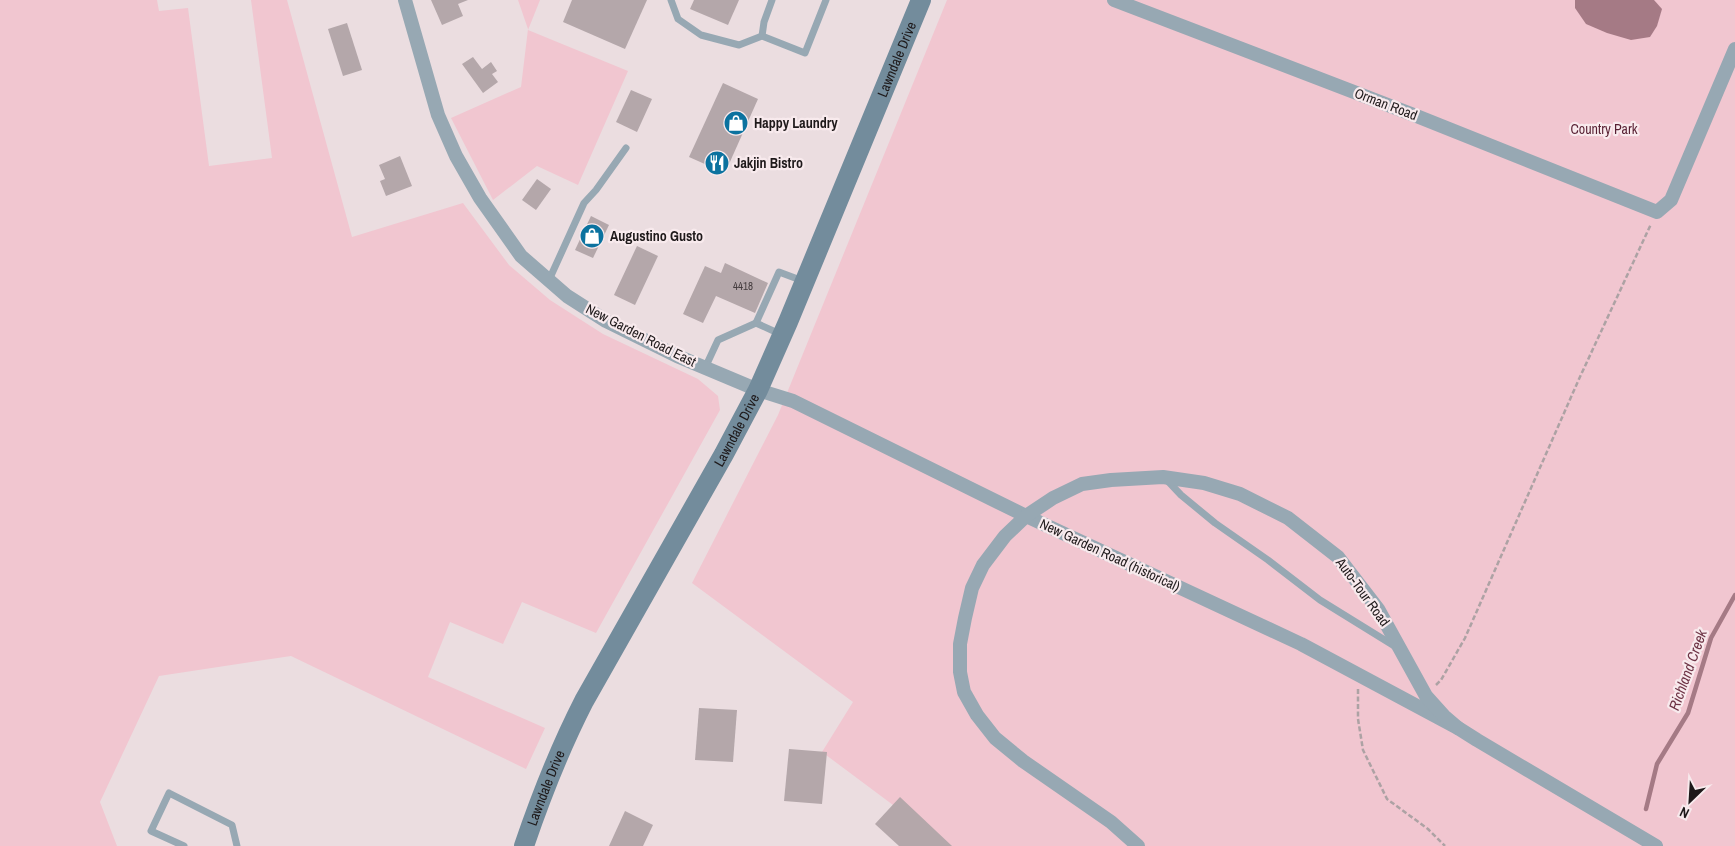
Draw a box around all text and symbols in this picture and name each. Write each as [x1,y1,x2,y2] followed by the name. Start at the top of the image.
[873,19,920,100] street label: Lawndale Drive
[1352,84,1420,124] street label: Orman Road
[723,110,749,136] shop icon: Happy Laundry
[754,114,838,132] place label: Happy Laundry
[1571,120,1638,138] park label: Country Park
[704,150,730,176] restaurant icon: Jakjin Bistro
[734,154,803,172] place label: Jakjin Bistro
[579,223,605,249] shop icon: Augustino Gusto
[610,227,703,245] place label: Augustino Gusto
[733,279,753,293] house number: 4418
[583,299,699,371] street label: New Garden Road East
[710,391,763,470] street label: Lawndale Drive
[1037,515,1183,595] street label: New Garden Road (historical)
[1332,553,1394,630] street label: Auto-Tour Road
[1663,626,1712,713] water label: Richland Creek
[523,747,569,828] street label: Lawndale Drive
[1665,776,1715,826] north arrow
[1677,803,1692,823] text: N

